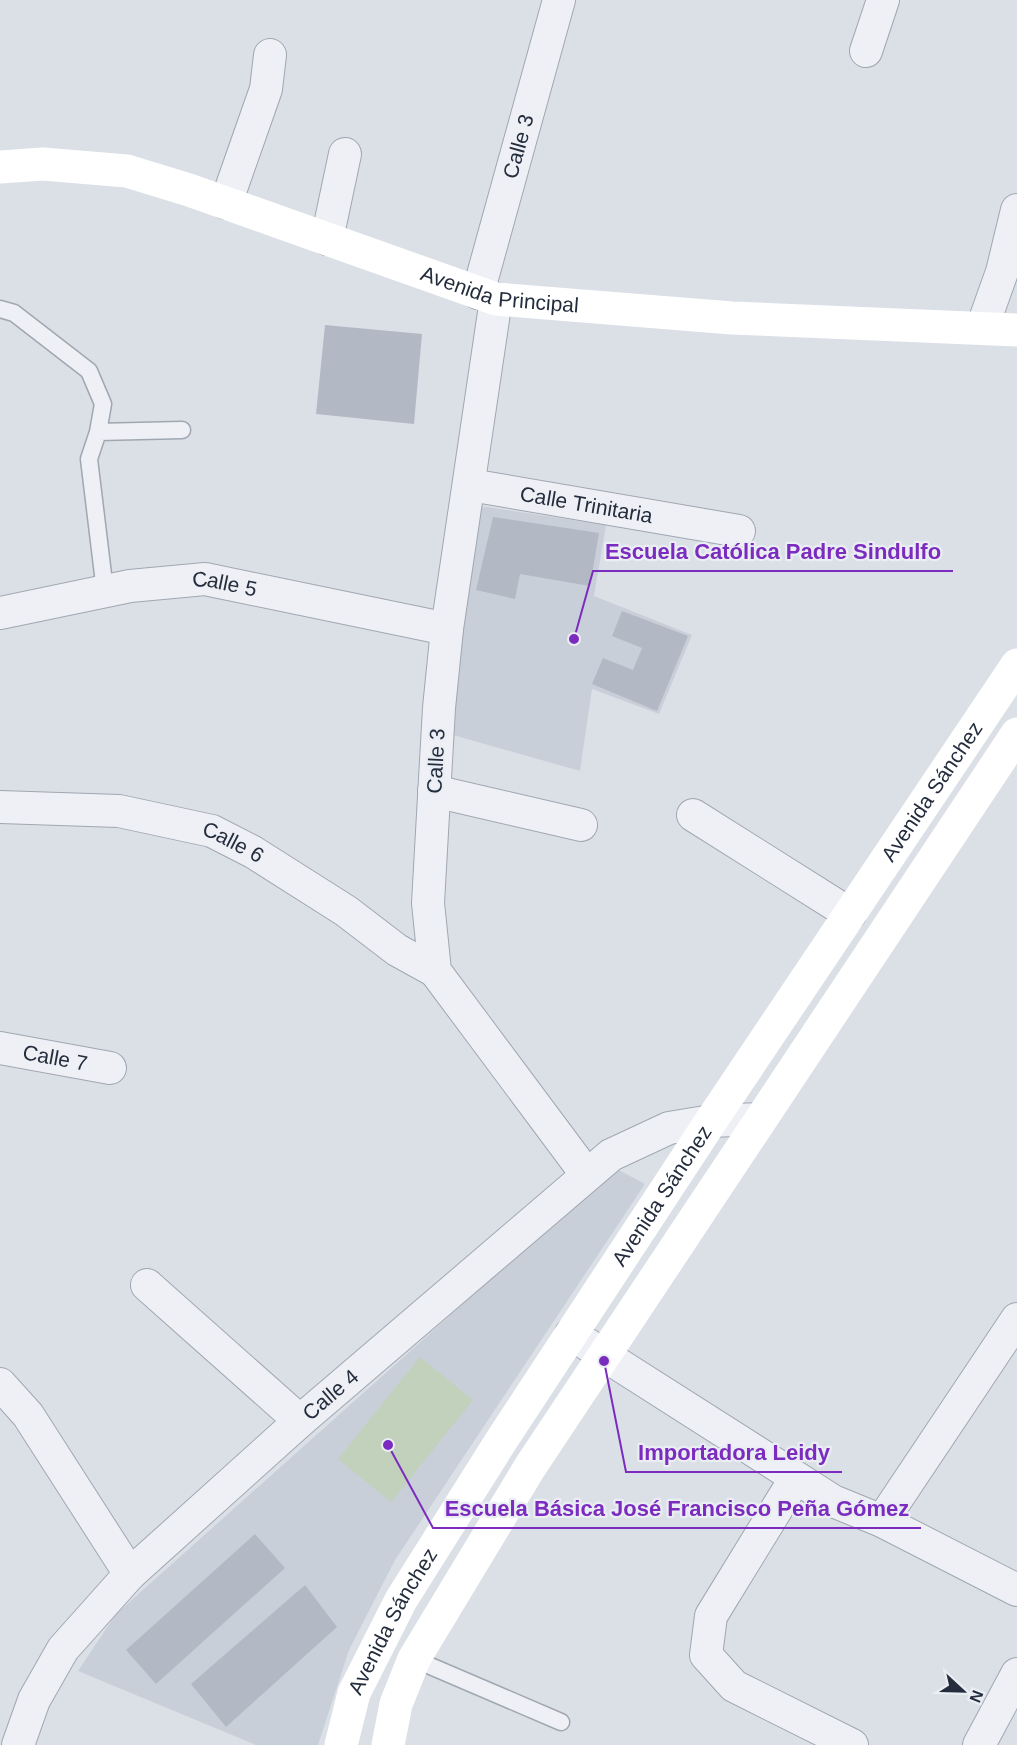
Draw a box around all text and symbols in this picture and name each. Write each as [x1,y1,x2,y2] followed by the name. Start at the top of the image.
[498,112,538,181] street label: Calle 3
[418,261,580,317] street label: Avenida Principal
[518,482,655,527] street label: Calle Trinitaria
[593,531,953,571] callout: Escuela Católica Padre Sindulfo
[605,539,941,564] text: Escuela Católica Padre Sindulfo
[191,567,259,600] street label: Calle 5
[877,717,987,866] street label: Avenida Sánchez
[422,728,449,794] street label: Calle 3
[201,817,268,867] street label: Calle 6
[21,1040,89,1075] street label: Calle 7
[607,1121,716,1270] street label: Avenida Sánchez
[298,1364,363,1424] street label: Calle 4
[626,1432,842,1472] callout: Importadora Leidy
[638,1440,831,1465] text: Importadora Leidy
[433,1488,921,1528] callout: Escuela Básica José Francisco Peña Gómez
[445,1496,909,1521] text: Escuela Básica José Francisco Peña Gómez
[343,1544,442,1698] street label: Avenida Sánchez
[933,1661,993,1721] north arrow
[966,1688,986,1705] text: N

